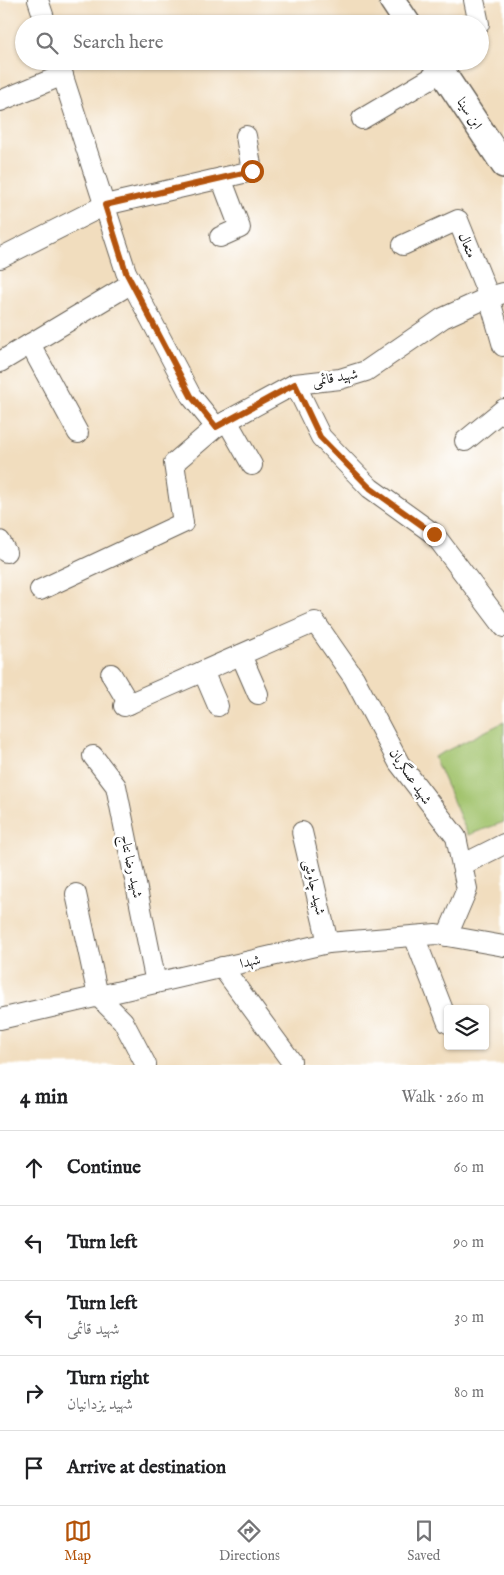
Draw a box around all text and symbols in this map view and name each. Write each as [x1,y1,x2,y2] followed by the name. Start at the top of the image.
[15,15,489,70] search box
[33,29,61,57] icon: search
[73,31,164,55] text: Search here
[452,94,486,133] street label: ابن سینا
[241,160,264,183] route start
[454,230,480,261] street label: متعال
[311,365,360,391] street label: شهید قائمی
[423,523,446,546] route end
[385,745,436,808] street label: شهید عسگریان
[113,833,147,900] street label: شهید رضا نتاج
[299,858,329,917] street label: شهید چاوشی
[238,951,263,973] street label: شهدا
[444,1005,489,1050] map controls
[444,1005,489,1050] button: layers
[20,1084,68,1111] text: 4 min
[401,1088,484,1108] text: Walk · 260 m
[20,1154,48,1182] icon: ahead
[67,1156,141,1180] text: Continue
[454,1158,484,1178] text: 60 m
[20,1229,48,1257] icon: left
[67,1231,138,1255] text: Turn left
[453,1233,484,1253] text: 90 m
[67,1292,138,1316] text: Turn left
[20,1304,48,1332] icon: left
[454,1308,484,1328] text: 30 m
[67,1320,120,1340] text: شهید قائمی
[67,1367,149,1391] text: Turn right
[20,1379,48,1407] icon: right
[454,1383,484,1403] text: 80 m
[67,1395,133,1415] text: شهید یزدانیان
[20,1454,48,1482] icon: arrive
[67,1456,226,1480] text: Arrive at destination
[64,1517,92,1565] tab: Map
[219,1517,280,1565] tab: Directions
[407,1517,440,1565] tab: Saved

